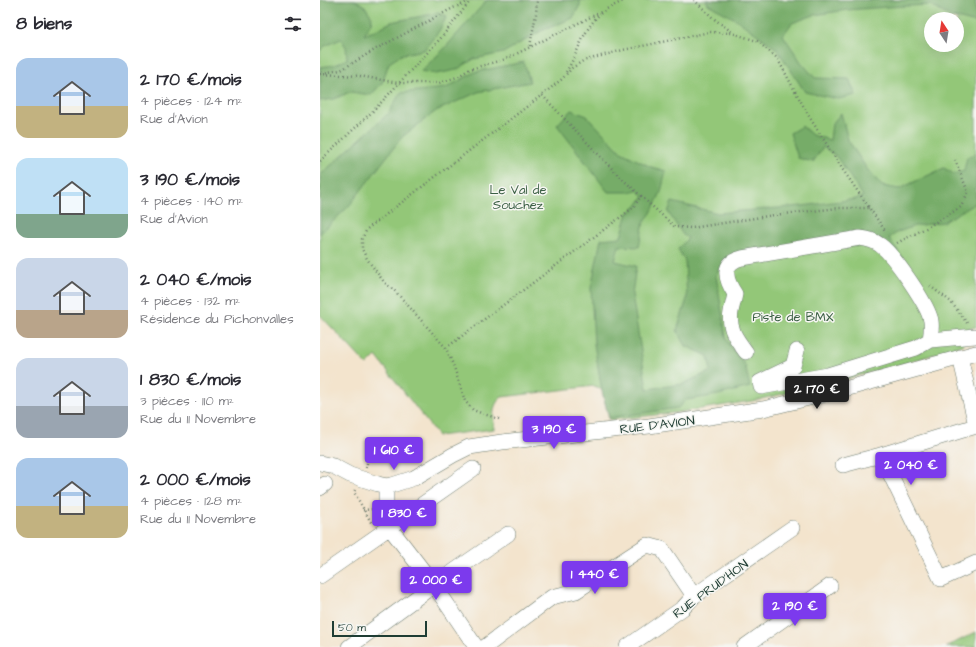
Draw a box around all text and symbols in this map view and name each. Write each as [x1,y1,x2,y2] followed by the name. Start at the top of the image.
[16,12,72,36] text: 8 biens
[924,12,964,52] north arrow
[924,12,964,52] map controls
[282,13,304,35] icon: filters
[140,68,242,92] text: 2 170 €/mois
[48,74,96,122] icon: home
[140,92,242,110] text: 4 pièces · 124 m²
[140,110,208,128] text: Rue d'Avion
[140,168,240,192] text: 3 190 €/mois
[48,174,96,222] icon: home
[490,181,546,214] park label: Le Val de Souchez
[140,192,243,210] text: 4 pièces · 140 m²
[140,210,208,228] text: Rue d'Avion
[140,268,252,292] text: 2 040 €/mois
[48,274,96,322] icon: home
[140,292,240,310] text: 4 pièces · 132 m²
[753,308,834,326] park label: Piste de BMX
[140,310,294,328] text: Résidence du Pichonvalles
[140,368,241,392] text: 1 830 €/mois
[48,374,96,422] icon: home
[780,376,854,410] pin: 2 170 €
[794,380,840,398] text: 2 170 €
[140,392,234,410] text: 3 pièces · 110 m²
[140,410,256,428] text: Rue du 11 Novembre
[619,411,696,439] street label: RUE D'AVION
[517,416,591,450] pin: 3 190 €
[532,420,576,438] text: 3 190 €
[357,437,431,471] pin: 1 610 €
[374,441,414,459] text: 1 610 €
[874,452,948,486] pin: 2 040 €
[884,456,938,474] text: 2 040 €
[140,468,251,492] text: 2 000 €/mois
[48,474,96,522] icon: home
[140,492,242,510] text: 4 pièces · 128 m²
[367,500,441,534] pin: 1 830 €
[381,504,427,522] text: 1 830 €
[140,510,256,528] text: Rue du 11 Novembre
[669,555,752,622] street label: RUE PRUD'HON
[558,561,632,595] pin: 1 440 €
[571,565,619,583] text: 1 440 €
[399,567,473,601] pin: 2 000 €
[410,571,462,589] text: 2 000 €
[758,593,832,627] pin: 2 190 €
[772,597,818,615] text: 2 190 €
[332,619,427,638] scale bar
[338,620,366,635] text: 50 m

